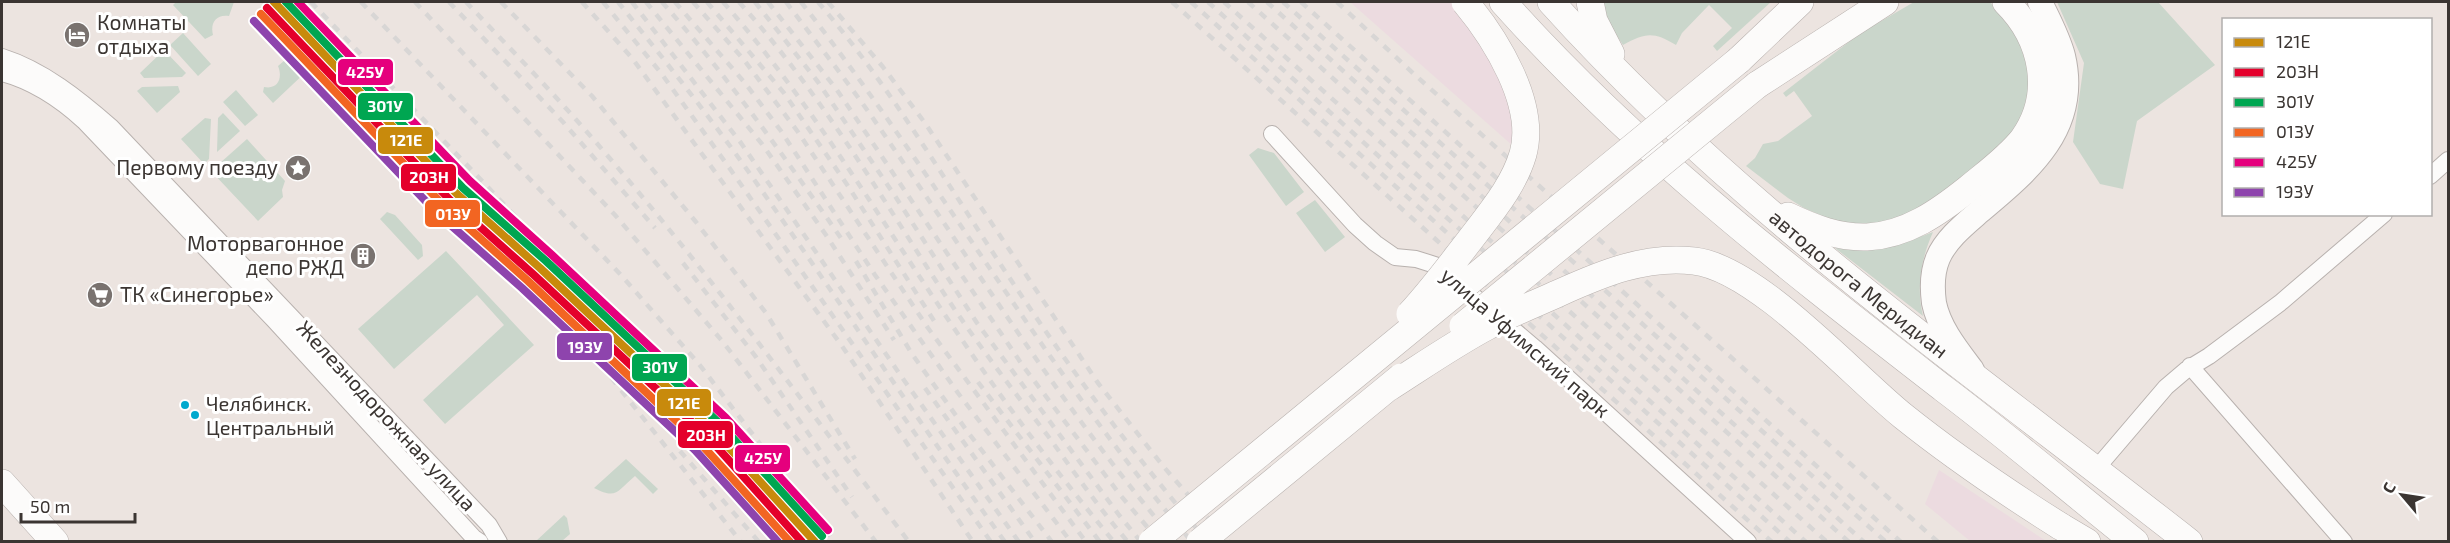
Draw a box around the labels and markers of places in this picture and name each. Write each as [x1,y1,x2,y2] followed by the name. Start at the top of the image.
[97,9,186,58] place label: Комнаты отдыха
[62,20,92,50] hotel icon: Комнаты отдыха
[283,153,313,183] place icon: Первому поезду
[116,154,278,180] place label: Первому поезду
[187,230,344,279] place label: Моторвагонное депо РЖД
[348,241,378,271] building icon: Моторвагонное депо РЖД
[85,280,115,310] supermarket icon: ТК «Синегорье»
[120,281,274,306] place label: ТК «Синегорье»
[206,391,334,439] place label: Челябинск. Центральный
[179,399,191,411] unlabelled marker
[189,409,201,421] marker: Челябинск. Центральный

